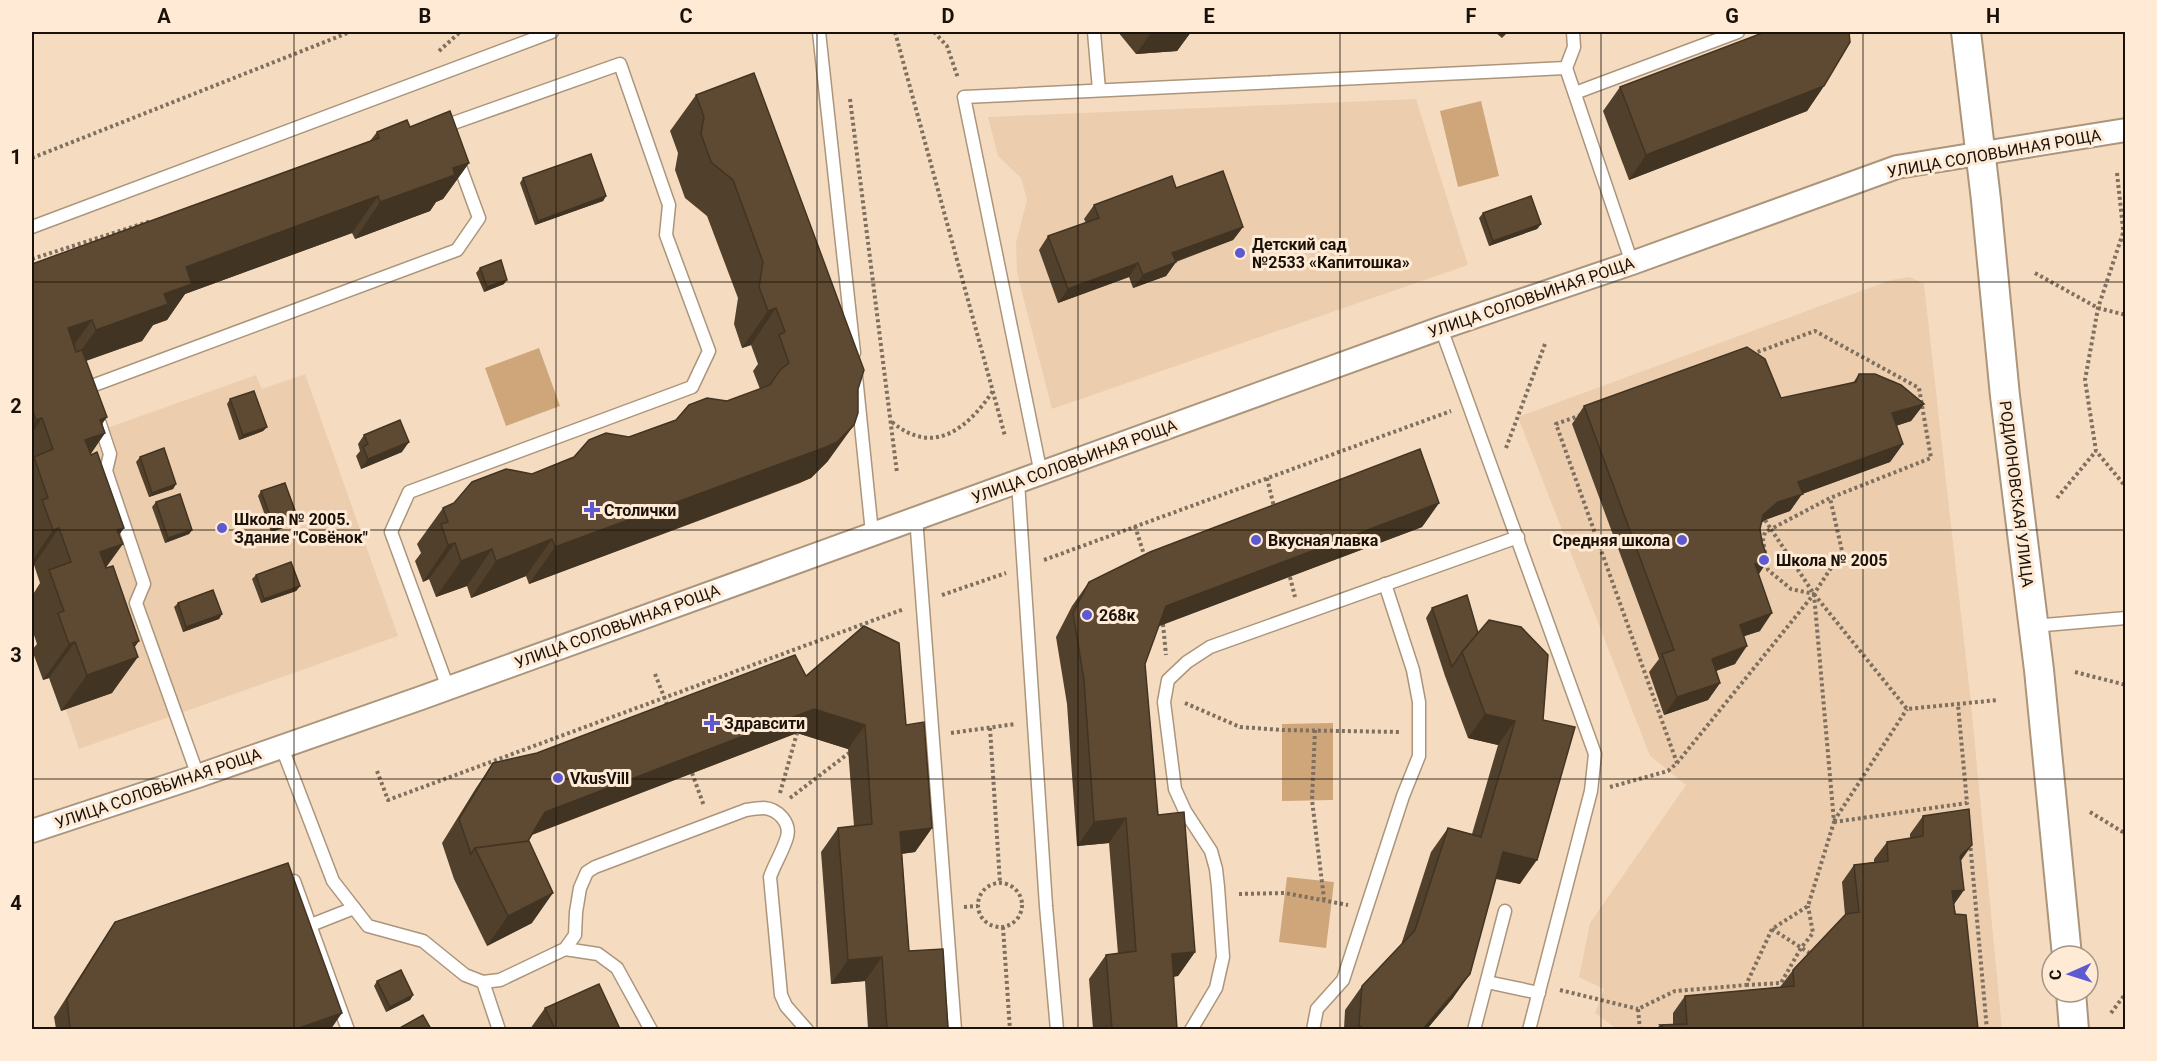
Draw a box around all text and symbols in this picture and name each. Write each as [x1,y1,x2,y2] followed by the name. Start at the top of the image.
[157,4,171,28] text: A
[419,4,431,28] text: B
[679,4,693,28] text: C
[942,4,955,28] text: D
[1203,4,1215,28] text: E
[1466,4,1477,28] text: F
[1725,4,1739,28] text: G
[1986,4,2000,28] text: H
[1886,125,2103,182] street label: УЛИЦА СОЛОВЬИНАЯ РОЩА
[10,145,22,169] text: 1
[1252,235,1410,272] place label: Детский сад №2533 «Капитошка»
[1233,246,1247,260] marker: Детский сад №2533 «Капитошка»
[1426,253,1637,342] street label: УЛИЦА СОЛОВЬИНАЯ РОЩА
[10,394,22,418] text: 2
[1996,400,2037,589] street label: РОДИОНОВСКАЯ УЛИЦА
[969,415,1180,507] street label: УЛИЦА СОЛОВЬИНАЯ РОЩА
[604,501,676,520] place label: Столички
[585,503,599,517] marker: Столички
[234,510,368,547] place label: Школа № 2005. Здание "Совёнок"
[215,521,229,535] marker: Школа № 2005. Здание "Совёнок"
[1268,531,1379,550] place label: Вкусная лавка
[1553,531,1670,550] place label: Средняя школа
[1249,533,1263,547] marker: Вкусная лавка
[1675,533,1689,547] marker: Средняя школа
[1776,551,1887,570] place label: Школа № 2005
[1757,553,1771,567] marker: Школа № 2005
[512,580,723,672] street label: УЛИЦА СОЛОВЬИНАЯ РОЩА
[1099,606,1137,625] place label: 268к
[1080,608,1094,622] marker: 268к
[10,643,22,667] text: 3
[724,714,805,733] place label: Здравсити
[705,716,719,730] marker: Здравсити
[53,744,264,833] street label: УЛИЦА СОЛОВЬИНАЯ РОЩА
[570,769,629,788] place label: VkusVill
[551,771,565,785] marker: VkusVill
[10,891,22,915] text: 4
[2040,944,2100,1004] north arrow
[2046,969,2065,980] text: С

